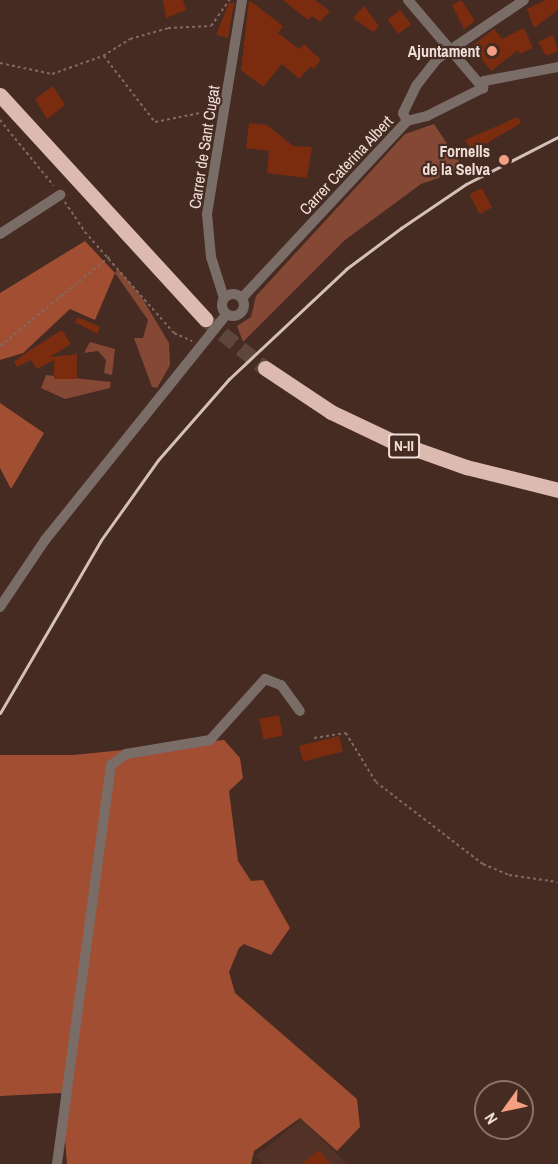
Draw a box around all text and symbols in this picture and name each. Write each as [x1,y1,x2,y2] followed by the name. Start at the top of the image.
[408,41,480,61] place label: Ajuntament
[485,44,499,58] marker: Ajuntament
[185,84,223,210] street label: Carrer de Sant Cugat
[295,111,397,219] street label: Carrer Caterina Albert
[422,141,490,179] place label: Fornells de la Selva
[495,151,513,169] marker: Fornells de la Selva
[388,434,420,458] road number: N-II
[474,1080,534,1140] north arrow
[479,1109,502,1129] text: N

